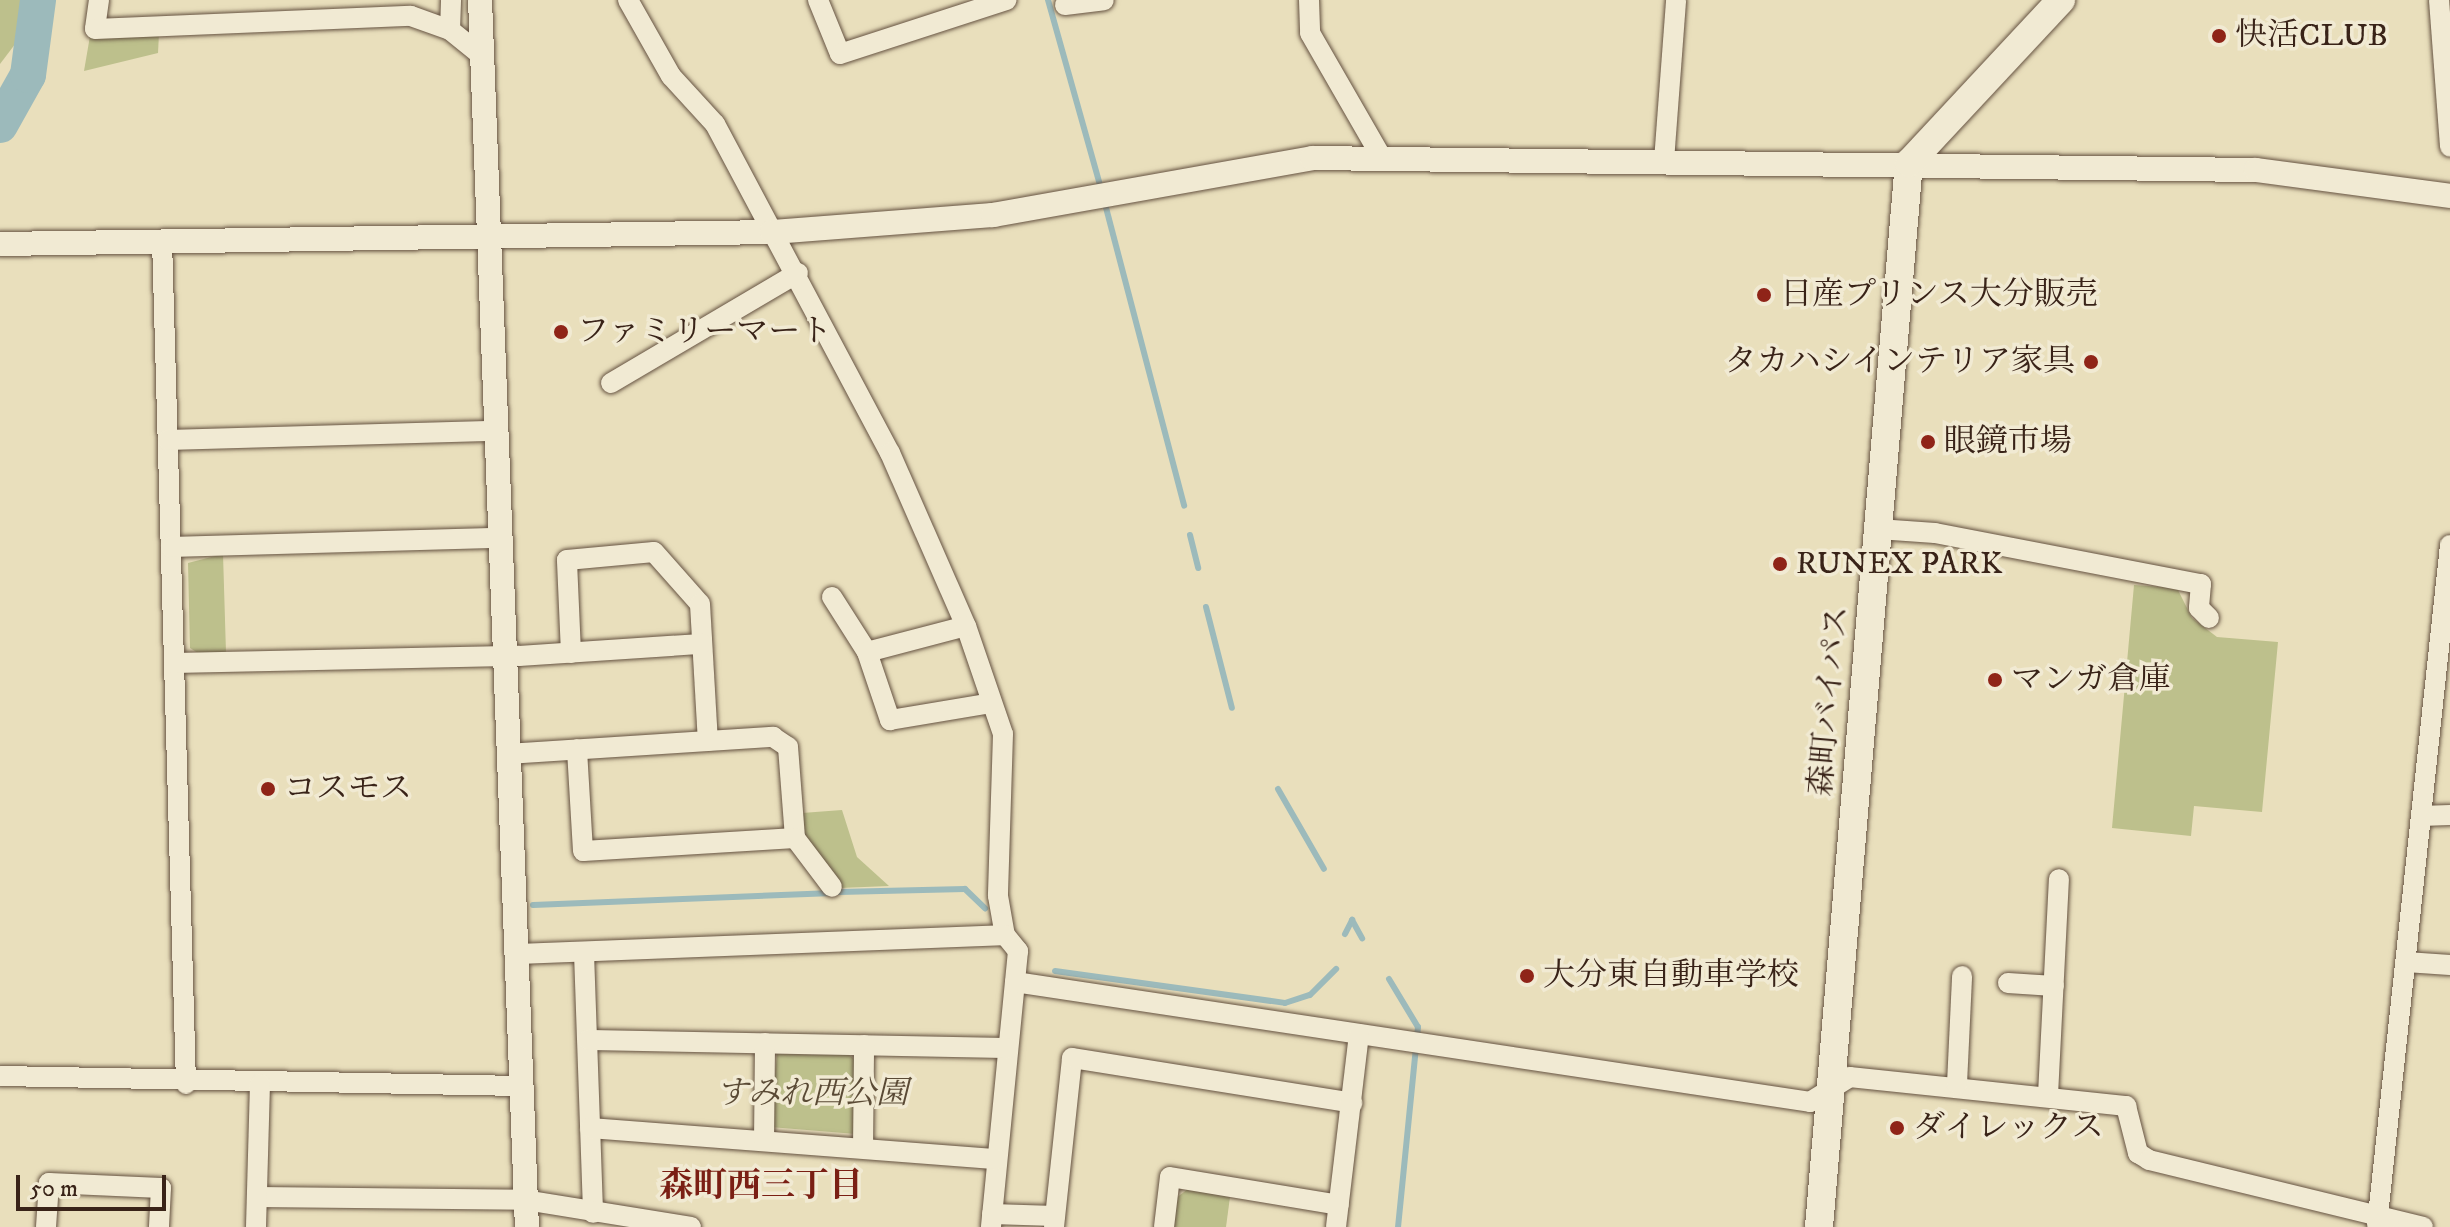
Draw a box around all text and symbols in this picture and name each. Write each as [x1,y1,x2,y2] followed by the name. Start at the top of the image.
[2235,17,2388,55] place label: 快活CLUB
[2210,27,2228,45] marker: 快活CLUB
[1780,276,2100,314] place label: 日産プリンス大分販売
[1755,286,1773,304] marker: 日産プリンス大分販売
[577,313,833,351] place label: ファミリーマート
[552,323,570,341] marker: ファミリーマート
[1723,343,2075,381] place label: タカハシインテリア家具
[2082,353,2100,371] marker: タカハシインテリア家具
[1944,423,2072,461] place label: 眼鏡市場
[1919,433,1937,451] marker: 眼鏡市場
[1796,545,2002,583] place label: RUNEX PARK
[1771,555,1789,573] marker: RUNEX PARK
[1803,604,1857,798] street label: 森町バイパス
[2011,661,2171,699] place label: マンガ倉庫
[1986,671,2004,689] marker: マンガ倉庫
[284,770,412,808] place label: コスモス
[259,780,277,798] marker: コスモス
[1543,957,1799,995] place label: 大分東自動車学校
[1518,967,1536,985] marker: 大分東自動車学校
[716,1075,908,1113] park label: すみれ西公園
[1913,1109,2105,1147] place label: ダイレックス
[1888,1119,1906,1137] marker: ダイレックス
[20,1159,170,1209] scale bar
[659,1167,863,1207] district label: 森町西三丁目
[30,1174,78,1204] text: 50 m

